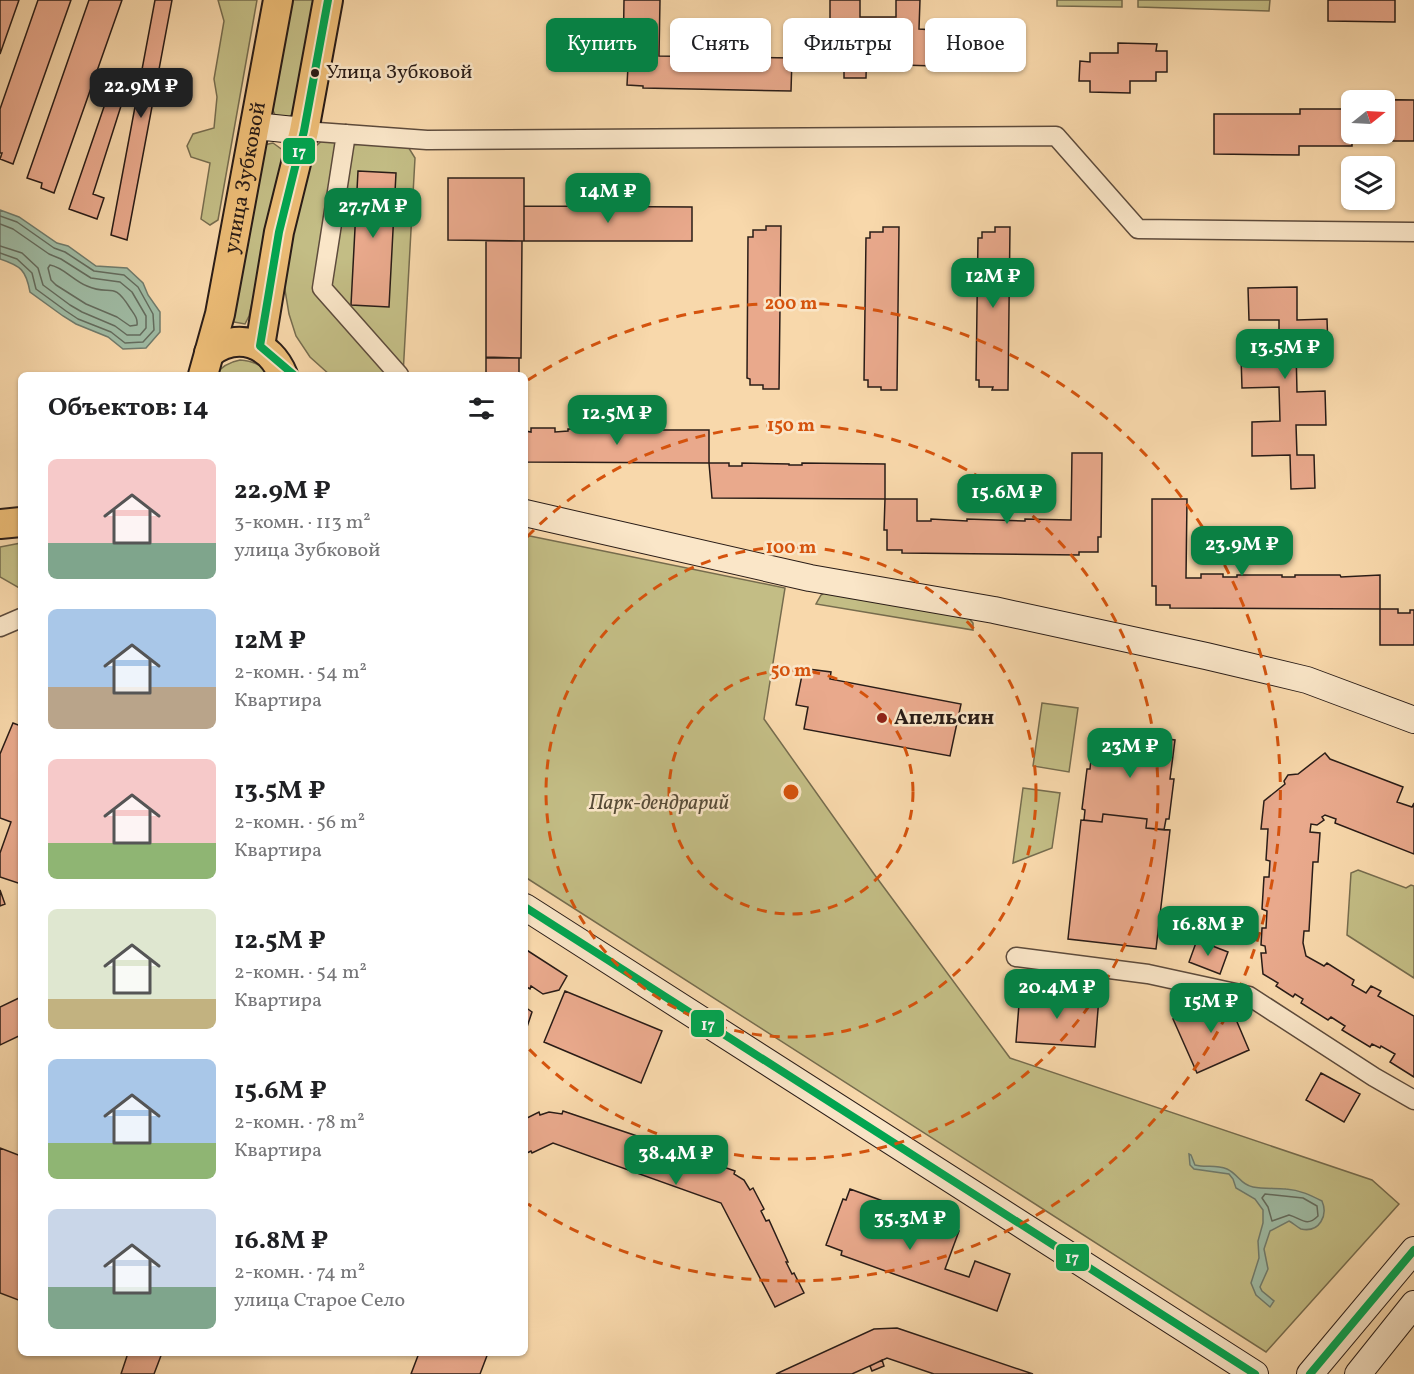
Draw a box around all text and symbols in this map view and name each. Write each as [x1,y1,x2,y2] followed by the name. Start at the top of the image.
[546,18,658,72] chip: Купить
[670,18,771,72] chip: Снять
[783,18,913,72] chip: Фильтры
[925,18,1026,72] chip: Новое
[326,59,472,87] place label: Улица Зубковой
[309,67,321,79] marker: Улица Зубковой
[86,68,196,119] pin: 22.9M ₽
[104,73,178,101] text: 22.9M ₽
[1341,90,1395,144] north arrow
[1341,90,1395,210] map controls
[217,99,273,256] street label: улица Зубковой
[282,137,316,165] line badge: 17
[292,142,306,164] text: 17
[1341,156,1395,210] button: layers
[566,173,650,224] pin: 14M ₽
[579,178,637,206] text: 14M ₽
[318,188,428,239] pin: 27.7M ₽
[338,193,408,221] text: 27.7M ₽
[951,258,1035,309] pin: 12M ₽
[965,263,1021,291] text: 12M ₽
[765,292,817,317] text: 200 m
[1230,329,1340,380] pin: 13.5M ₽
[1250,334,1320,362] text: 13.5M ₽
[48,390,209,426] text: Объектов: 14
[465,392,498,425] icon: filters
[562,395,672,446] pin: 12.5M ₽
[582,400,652,428] text: 12.5M ₽
[767,414,815,439] text: 150 m
[234,473,331,509] text: 22.9M ₽
[952,474,1062,525] pin: 15.6M ₽
[971,479,1043,507] text: 15.6M ₽
[96,483,168,555] icon: home
[234,509,371,537] text: 3-комн. · 113 m²
[1187,526,1297,577] pin: 23.9M ₽
[1205,531,1279,559] text: 23.9M ₽
[766,536,816,561] text: 100 m
[234,537,380,565] text: улица Зубковой
[234,623,306,659] text: 12M ₽
[96,633,168,705] icon: home
[234,659,367,687] text: 2-комн. · 54 m²
[771,659,811,684] text: 50 m
[234,687,322,715] text: Квартира
[894,704,994,733] place label: Апельсин
[875,711,889,725] marker: Апельсин
[1088,728,1172,779] pin: 23M ₽
[1101,733,1159,761] text: 23M ₽
[234,773,326,809] text: 13.5M ₽
[781,782,801,802] centre of rings
[96,783,168,855] icon: home
[589,789,730,818] park label: Парк-дендрарий
[234,809,365,837] text: 2-комн. · 56 m²
[234,837,322,865] text: Квартира
[1153,906,1263,957] pin: 16.8M ₽
[1172,911,1244,939] text: 16.8M ₽
[234,923,326,959] text: 12.5M ₽
[96,933,168,1005] icon: home
[234,959,367,987] text: 2-комн. · 54 m²
[1002,969,1112,1020] pin: 20.4M ₽
[1018,974,1096,1002] text: 20.4M ₽
[1169,983,1253,1034] pin: 15M ₽
[234,987,322,1015] text: Квартира
[1184,988,1238,1016] text: 15M ₽
[690,1009,725,1038] line badge: 17
[701,1015,715,1037] text: 17
[234,1073,327,1109] text: 15.6M ₽
[96,1083,168,1155] icon: home
[234,1109,365,1137] text: 2-комн. · 78 m²
[621,1135,731,1186] pin: 38.4M ₽
[234,1137,322,1165] text: Квартира
[638,1140,714,1168] text: 38.4M ₽
[855,1200,965,1251] pin: 35.3M ₽
[874,1205,946,1233] text: 35.3M ₽
[234,1223,328,1259] text: 16.8M ₽
[96,1233,168,1305] icon: home
[1055,1243,1090,1272] line badge: 17
[1065,1248,1079,1270] text: 17
[234,1259,365,1287] text: 2-комн. · 74 m²
[234,1287,405,1315] text: улица Старое Село

